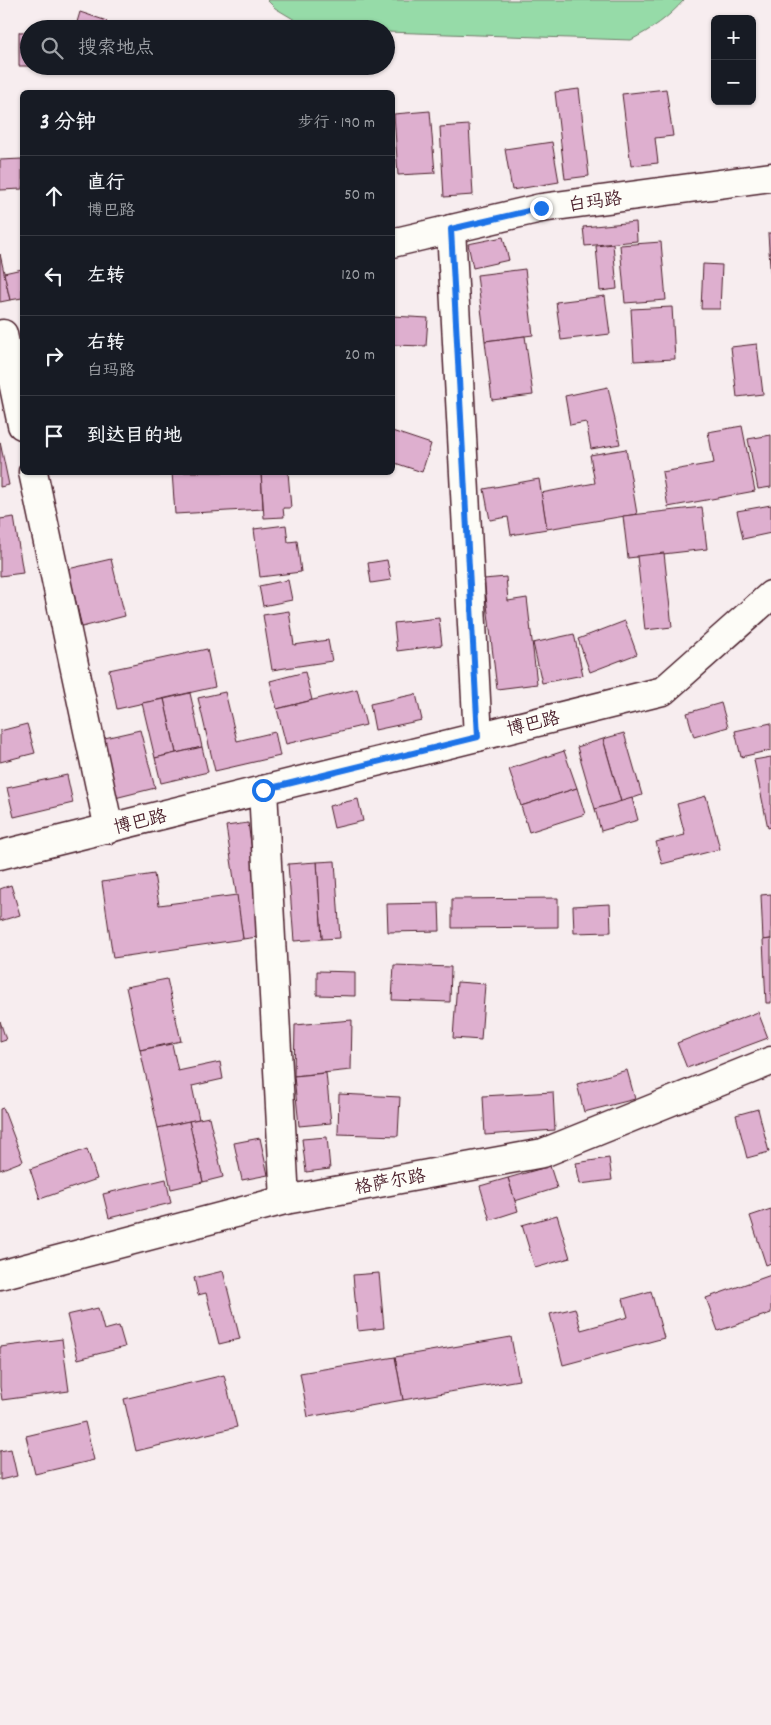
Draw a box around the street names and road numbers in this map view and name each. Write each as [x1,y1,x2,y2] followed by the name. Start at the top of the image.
[567,187,624,220] street label: 白玛路
[504,707,563,744] street label: 博巴路
[111,805,170,842] street label: 博巴路
[353,1165,428,1202] street label: 格萨尔路

